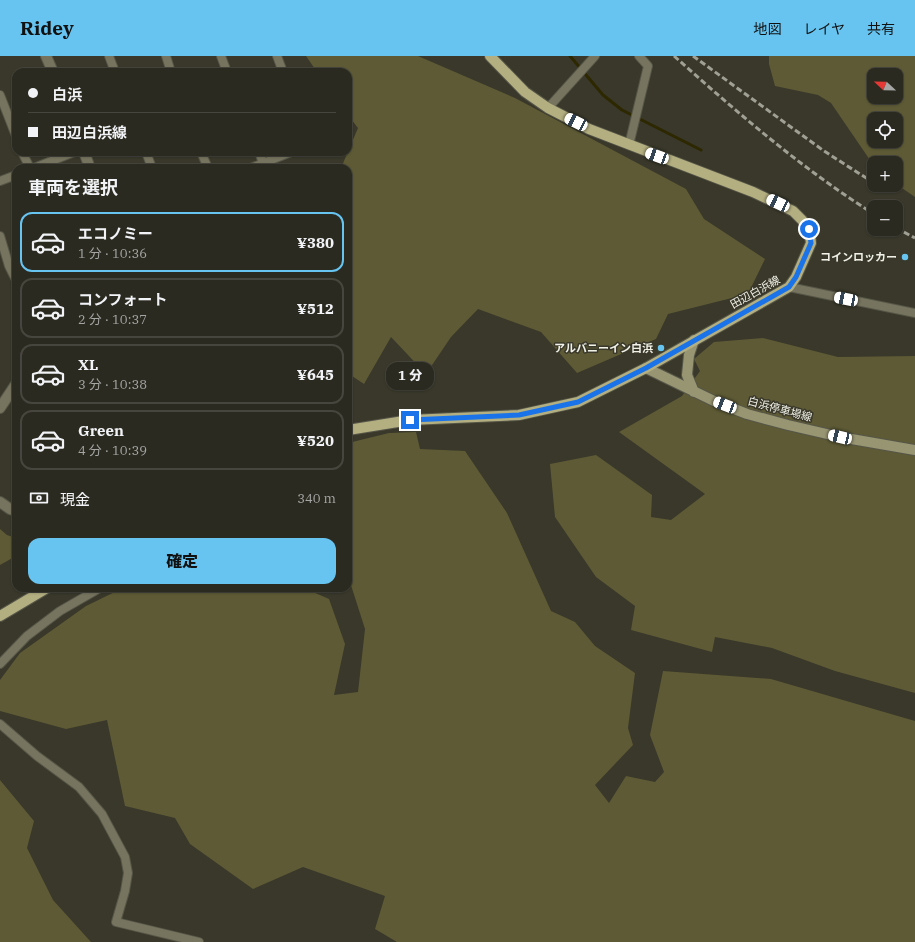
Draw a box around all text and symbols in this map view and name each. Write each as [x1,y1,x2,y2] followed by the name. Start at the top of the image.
[20,16,74,40] text: Ridey
[753,20,781,38] text: 地図
[803,20,845,38] text: レイヤ
[867,20,895,38] text: 共有
[867,68,903,104] north arrow
[867,68,903,236] map controls
[52,85,82,104] text: 白浜
[563,111,589,133] car
[867,112,903,148] button: locate
[52,123,127,142] text: 田辺白浜線
[644,146,670,166] car
[867,156,903,192] button: +
[28,176,118,199] text: 車両を選択
[765,192,791,214] car
[867,200,903,236] button: −
[800,220,818,238] route start
[30,224,66,260] icon: car
[78,224,153,243] text: エコノミー
[297,233,334,252] text: ¥380
[78,245,147,262] text: 1 分 · 10:36
[820,250,897,264] place label: コインロッカー
[900,252,910,262] marker: コインロッカー
[728,273,782,311] street label: 田辺白浜線
[30,290,66,326] icon: car
[78,290,168,309] text: コンフォート
[833,291,859,307] car
[297,299,334,318] text: ¥512
[78,311,147,328] text: 2 分 · 10:37
[554,341,653,355] place label: アルバニーイン白浜
[656,343,666,353] marker: アルバニーイン白浜
[78,355,98,374] text: XL
[30,356,66,392] icon: car
[386,362,434,390] callout: 1 分
[297,365,334,384] text: ¥645
[398,367,422,384] text: 1 分
[78,376,147,393] text: 3 分 · 10:38
[746,394,814,424] street label: 白浜停車場線
[712,395,738,415] car
[401,411,419,429] route end
[78,421,124,440] text: Green
[30,422,66,458] icon: car
[827,428,853,446] car
[297,431,334,450] text: ¥520
[78,442,147,459] text: 4 分 · 10:39
[28,487,50,509] icon: cash
[60,490,90,509] text: 現金
[297,490,336,507] text: 340 m
[28,538,336,584] button: 確定

